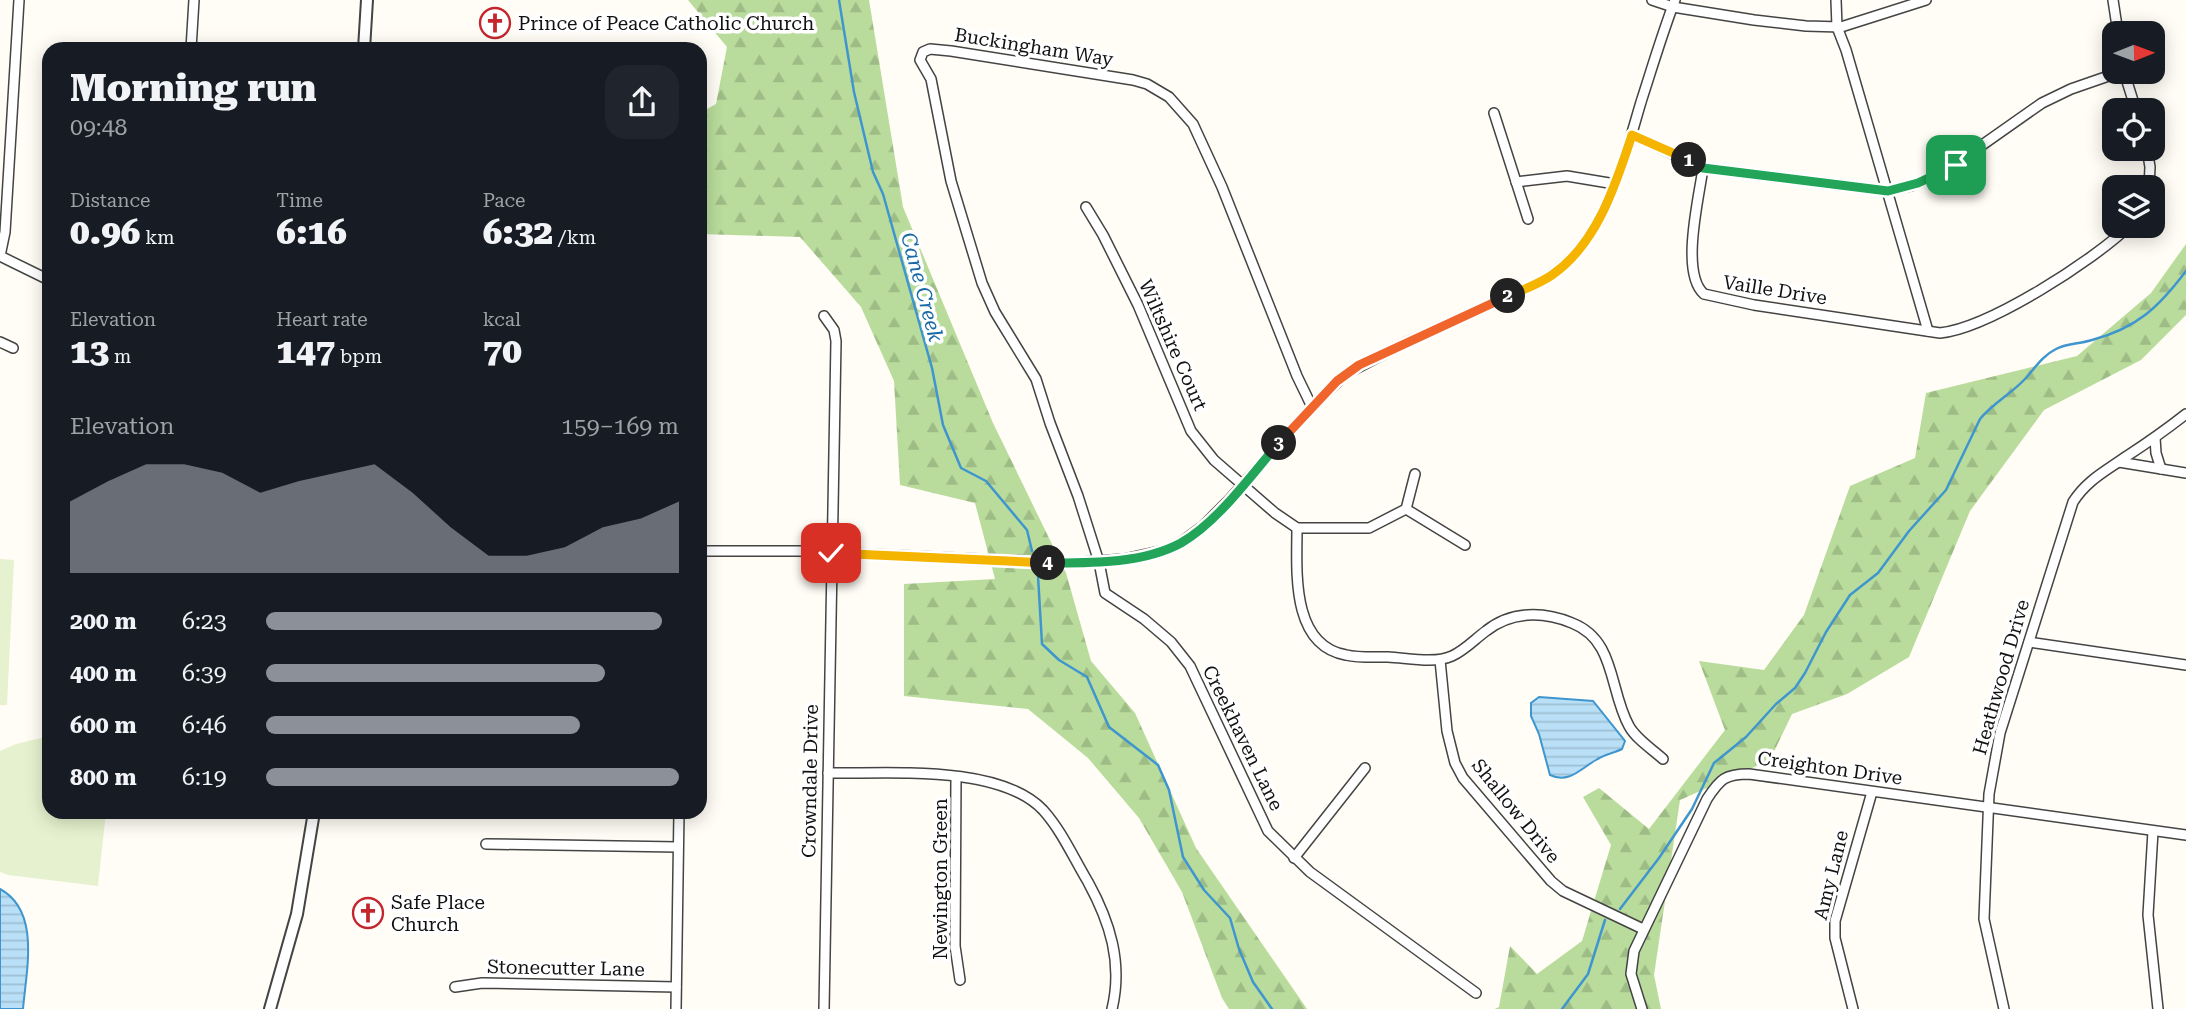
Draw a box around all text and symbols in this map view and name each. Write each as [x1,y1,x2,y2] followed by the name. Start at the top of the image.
[478,6,512,40] church icon: Prince of Peace Catholic Church
[518,12,814,35] place label: Prince of Peace Catholic Church
[2102,21,2165,84] north arrow
[2102,21,2165,238] map controls
[953,23,1116,71] street label: Buckingham Way
[605,65,679,139] button: share
[70,66,317,110] text: Morning run
[2102,98,2165,161] button: locate
[70,114,127,141] text: 09:48
[1926,135,1986,195] pin
[1672,142,1706,178] pin: 1
[1937,146,1975,184] icon: arrive
[1683,148,1694,171] text: 1
[2102,175,2165,238] button: layers
[70,189,150,212] text: Distance
[276,189,323,212] text: Time
[483,189,526,212] text: Pace
[70,212,140,253] text: 0.96
[276,212,347,253] text: 6:16
[483,212,553,253] text: 6:32
[140,226,175,249] text: km
[553,226,596,249] text: /km
[896,230,948,345] water label: Cane Creek
[1721,270,1829,310] street label: Vaille Drive
[1134,276,1212,414] street label: Wiltshire Court
[1490,278,1526,314] pin: 2
[1502,284,1513,307] text: 2
[70,308,156,331] text: Elevation
[276,308,368,331] text: Heart rate
[483,308,521,331] text: kcal
[70,331,109,372] text: 13
[276,331,335,372] text: 147
[483,331,522,372] text: 70
[109,345,131,368] text: m
[335,345,382,368] text: bpm
[70,413,174,440] text: Elevation
[561,413,679,440] text: 159–169 m
[1262,426,1296,460] pin: 3
[1273,431,1284,454] text: 3
[801,523,861,583] pin
[812,534,850,572] icon: check
[1030,546,1066,580] pin: 4
[1042,551,1053,574] text: 4
[1968,597,2034,757] street label: Heathwood Drive
[70,608,137,635] text: 200 m
[182,608,227,635] text: 6:23
[70,660,137,687] text: 400 m
[182,660,227,687] text: 6:39
[1198,662,1288,814] street label: Creekhaven Lane
[797,704,823,858] street label: Crowndale Drive
[70,712,137,739] text: 600 m
[182,712,227,739] text: 6:46
[1756,746,1904,790] street label: Creighton Drive
[1467,754,1565,868] street label: Shallow Drive
[70,764,137,791] text: 800 m
[182,764,227,791] text: 6:19
[929,798,952,960] street label: Newington Green
[1809,828,1853,922] street label: Amy Lane
[391,891,485,936] place label: Safe Place Church
[351,896,385,930] church icon: Safe Place Church
[487,955,645,981] street label: Stonecutter Lane

